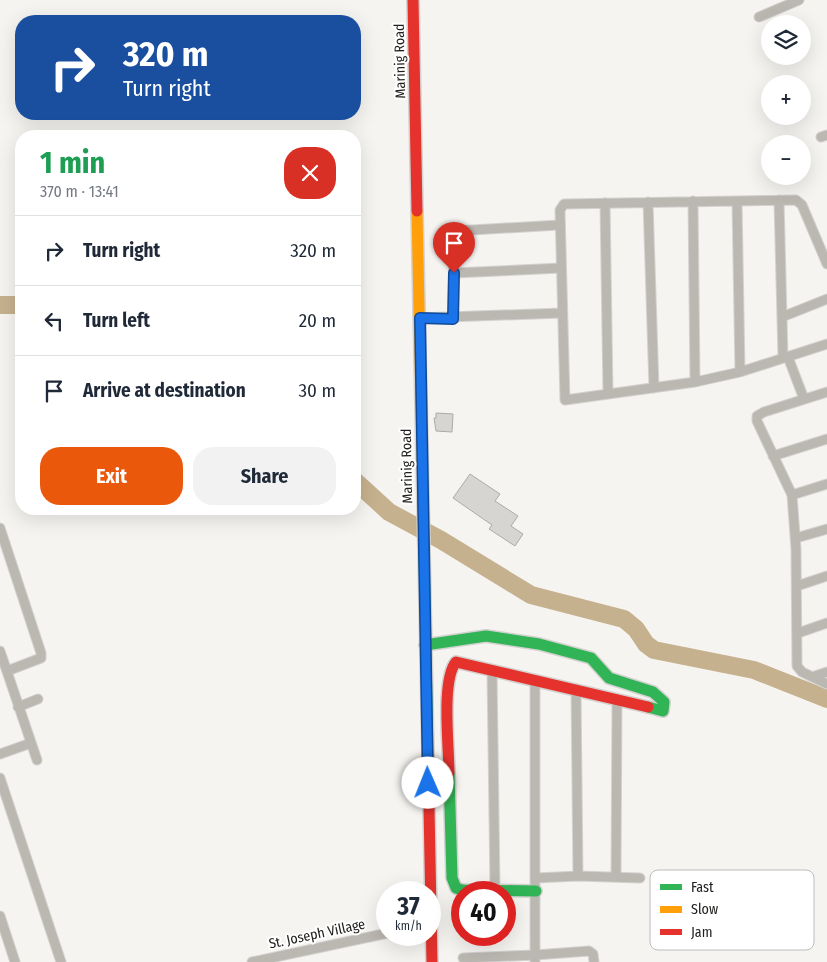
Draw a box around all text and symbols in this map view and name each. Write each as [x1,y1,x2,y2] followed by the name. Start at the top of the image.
[761,15,811,185] map controls
[761,15,811,65] button: layers
[391,23,409,99] street label: Marinig Road
[123,33,209,75] text: 320 m
[40,35,105,100] icon: right
[123,75,211,102] text: Turn right
[761,75,811,125] button: +
[761,135,811,185] button: −
[40,145,105,181] text: 1 min
[284,147,336,199] button: close
[40,182,119,201] text: 370 m · 13:41
[433,222,475,273] pin
[440,229,468,257] icon: arrive
[40,237,68,265] icon: right
[83,239,160,262] text: Turn right
[290,239,336,262] text: 320 m
[40,307,68,335] icon: left
[83,309,150,332] text: Turn left
[299,309,336,332] text: 20 m
[40,377,68,405] icon: arrive
[83,379,246,402] text: Arrive at destination
[298,379,336,402] text: 30 m
[398,428,416,504] street label: Marinig Road
[40,447,183,505] button: Exit
[193,447,336,505] button: Share
[401,756,453,808] position arrow
[650,870,814,950] legend
[691,879,714,896] text: Fast
[451,881,516,946] speed limit sign: 40
[397,892,420,922] text: 37
[691,901,718,918] text: Slow
[267,915,367,953] street label: St. Joseph Village
[395,919,422,933] text: km/h
[691,924,712,941] text: Jam

